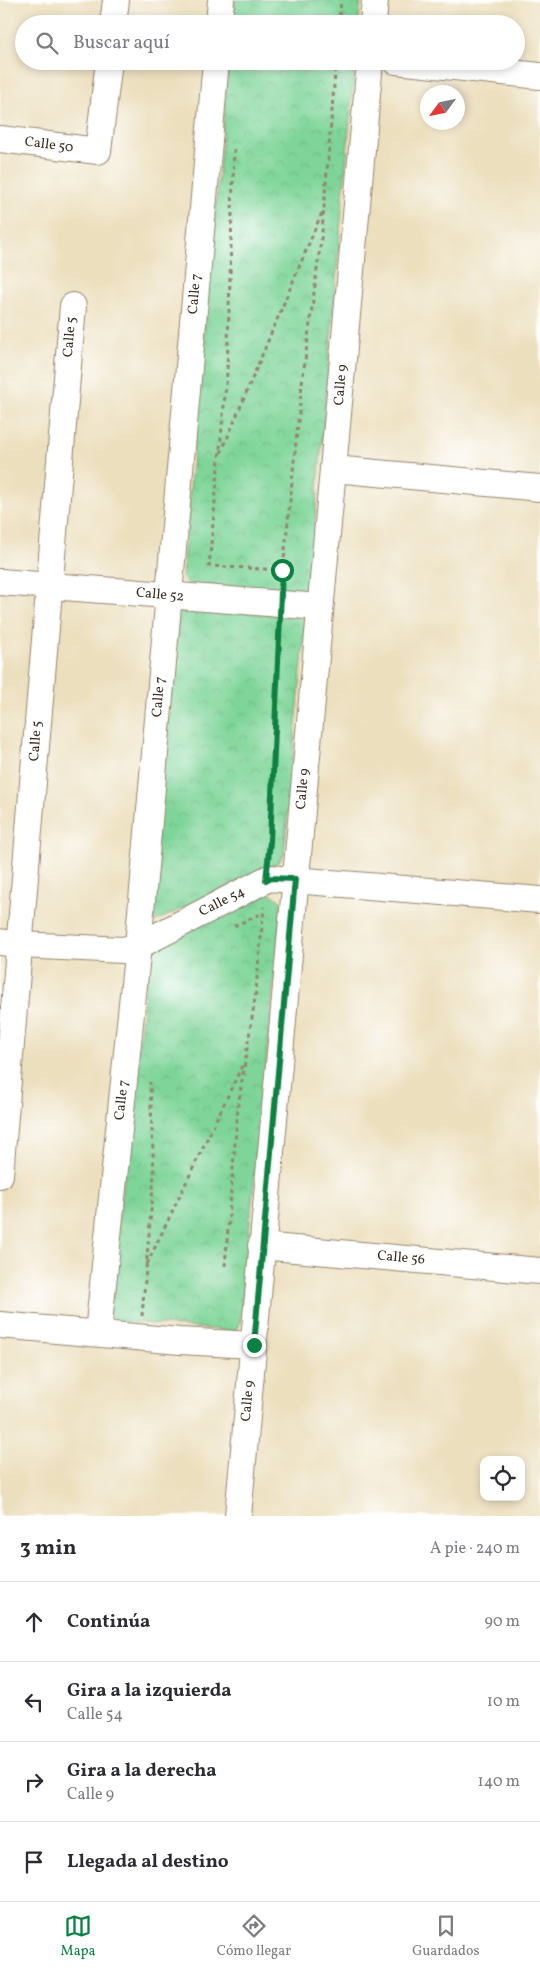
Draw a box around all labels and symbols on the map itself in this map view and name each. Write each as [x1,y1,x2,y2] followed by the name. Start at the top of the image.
[420,85,465,130] north arrow
[24,133,74,157] street label: Calle 50
[184,273,206,315] street label: Calle 7
[59,316,81,358] street label: Calle 5
[330,364,352,406] street label: Calle 9
[271,559,294,582] route start
[135,583,185,607] street label: Calle 52
[148,676,170,718] street label: Calle 7
[25,720,47,762] street label: Calle 5
[292,768,314,810] street label: Calle 9
[196,882,248,922] street label: Calle 54
[110,1079,134,1121] street label: Calle 7
[376,1246,426,1270] street label: Calle 56
[243,1334,266,1357] route end
[237,1380,259,1422] street label: Calle 9

